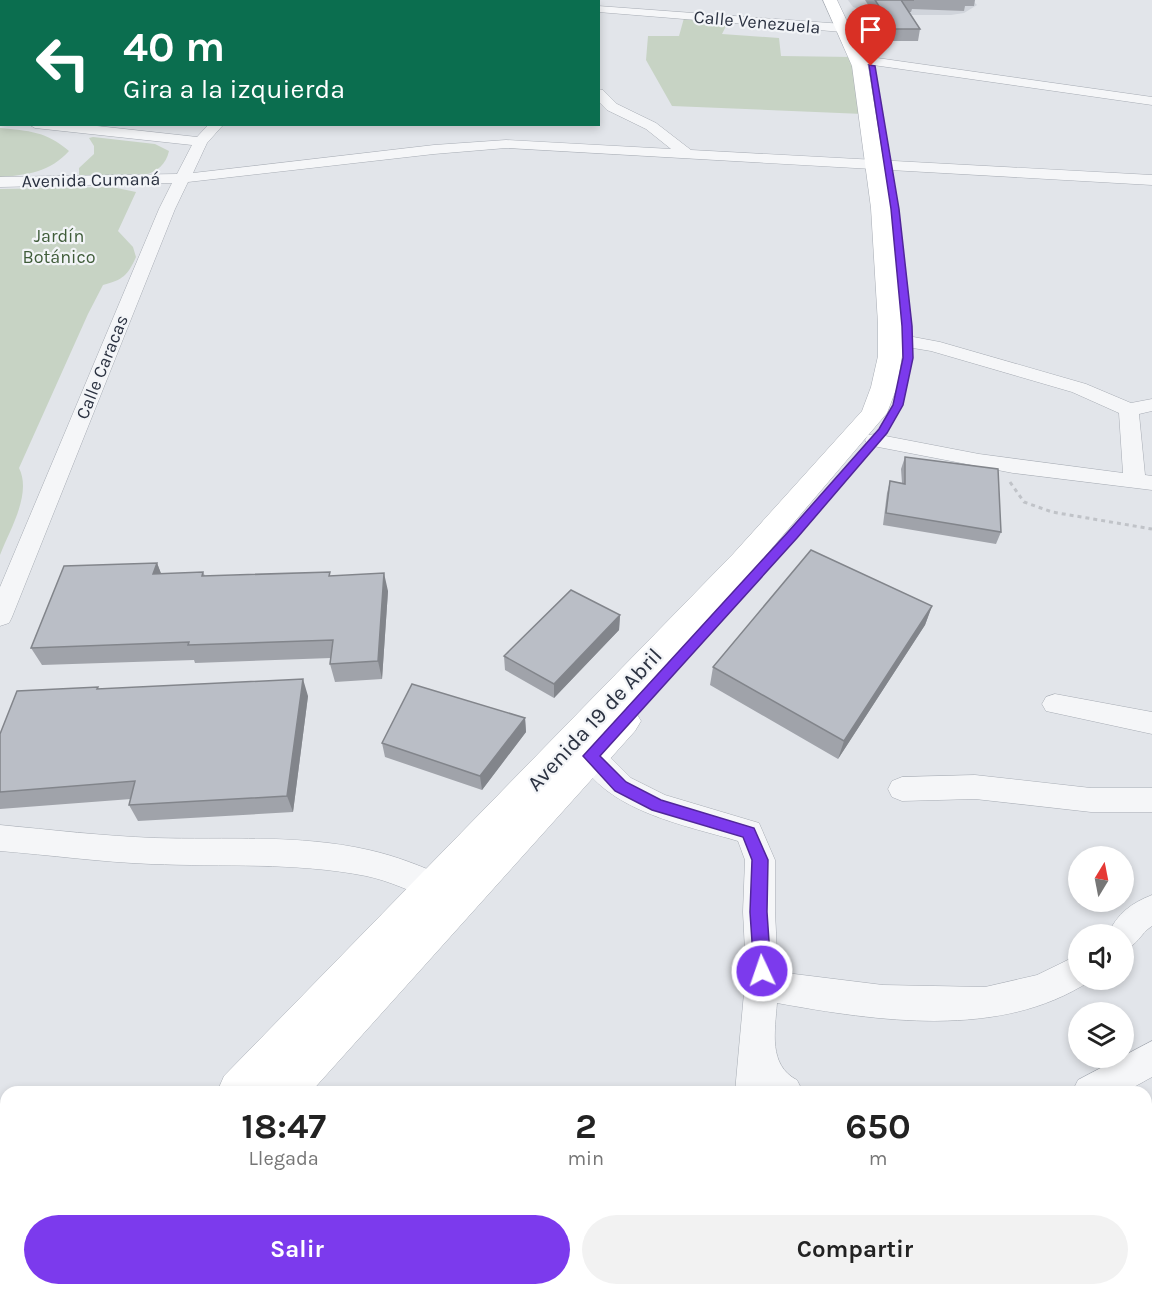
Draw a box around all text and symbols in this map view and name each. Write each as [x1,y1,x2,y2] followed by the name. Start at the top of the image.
[845,4,896,66] pin
[693,6,821,38] street label: Calle Venezuela
[854,13,887,46] icon: arrive
[123,22,225,72] text: 40 m
[24,24,102,102] icon: left
[123,73,345,105] text: Gira a la izquierda
[21,168,161,192] street label: Avenida Cumaná
[22,225,96,268] park label: Jardín Botánico
[71,312,133,422] street label: Calle Caracas
[522,643,668,797] street label: Avenida 19 de Abril
[1068,846,1134,912] north arrow
[1068,846,1134,1068] map controls
[1068,924,1134,990] button: sound
[730,939,794,1003] position arrow
[1068,1002,1134,1068] button: layers
[241,1105,326,1147] text: 18:47
[575,1105,597,1147] text: 2
[845,1105,911,1147] text: 650
[249,1147,319,1170] text: Llegada
[567,1147,604,1170] text: min
[869,1147,887,1170] text: m
[24,1215,570,1284] button: Salir
[582,1215,1128,1284] button: Compartir

